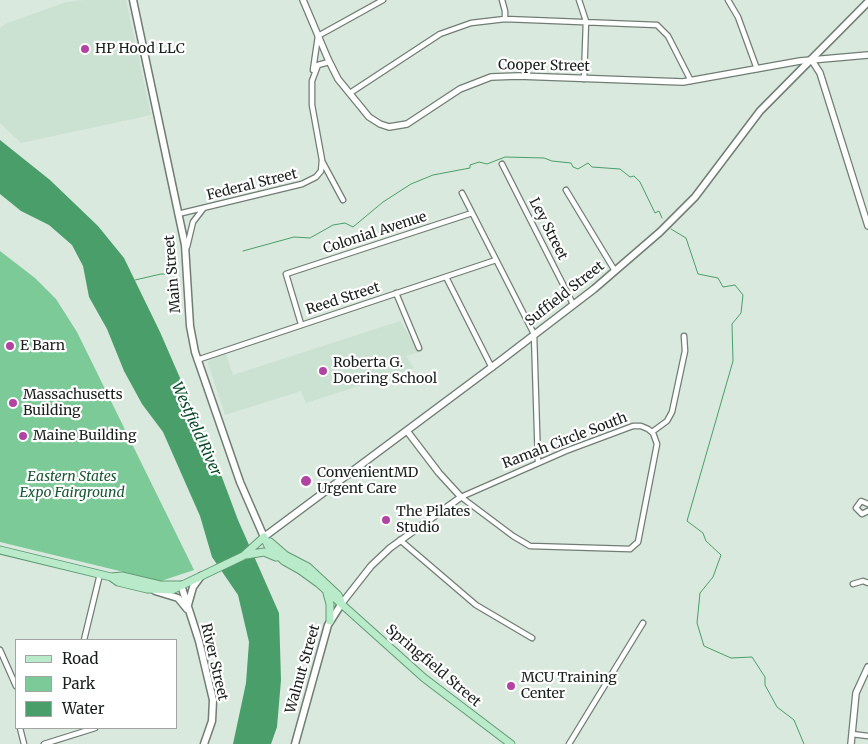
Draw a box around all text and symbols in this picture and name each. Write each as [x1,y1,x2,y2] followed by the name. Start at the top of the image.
[95,41,185,57] place label: HP Hood LLC
[79,43,91,55] marker: HP Hood LLC
[498,57,590,75] street label: Cooper Street
[205,166,299,204] street label: Federal Street
[525,195,571,263] street label: Ley Street
[321,208,429,258] street label: Colonial Avenue
[161,234,185,314] street label: Main Street
[522,258,608,330] street label: Suffield Street
[304,279,382,319] street label: Reed Street
[20,338,65,354] place label: E Barn
[4,340,16,352] marker: E Barn
[333,355,437,388] place label: Roberta G. Doering School
[317,365,329,377] marker: Roberta G. Doering School
[167,379,225,479] water label: Westfield River
[23,387,123,420] place label: Massachusetts Building
[7,397,19,409] marker: Massachusetts Building
[500,409,630,473] street label: Ramah Circle South
[33,428,136,444] place label: Maine Building
[17,430,29,442] marker: Maine Building
[317,465,418,498] place label: ConvenientMD Urgent Care
[19,469,125,502] park label: Eastern States Expo Fairground
[299,474,313,488] marker: ConvenientMD Urgent Care
[396,504,470,536] place label: The Pilates Studio
[380,514,392,526] marker: The Pilates Studio
[382,621,484,711] street label: Springfield Street
[197,622,231,702] street label: River Street
[282,623,324,715] street label: Walnut Street
[15,639,178,729] legend
[62,649,98,668] text: Road
[521,670,617,702] place label: MCU Training Center
[62,674,95,693] text: Park
[505,680,517,692] marker: MCU Training Center
[62,699,104,718] text: Water

